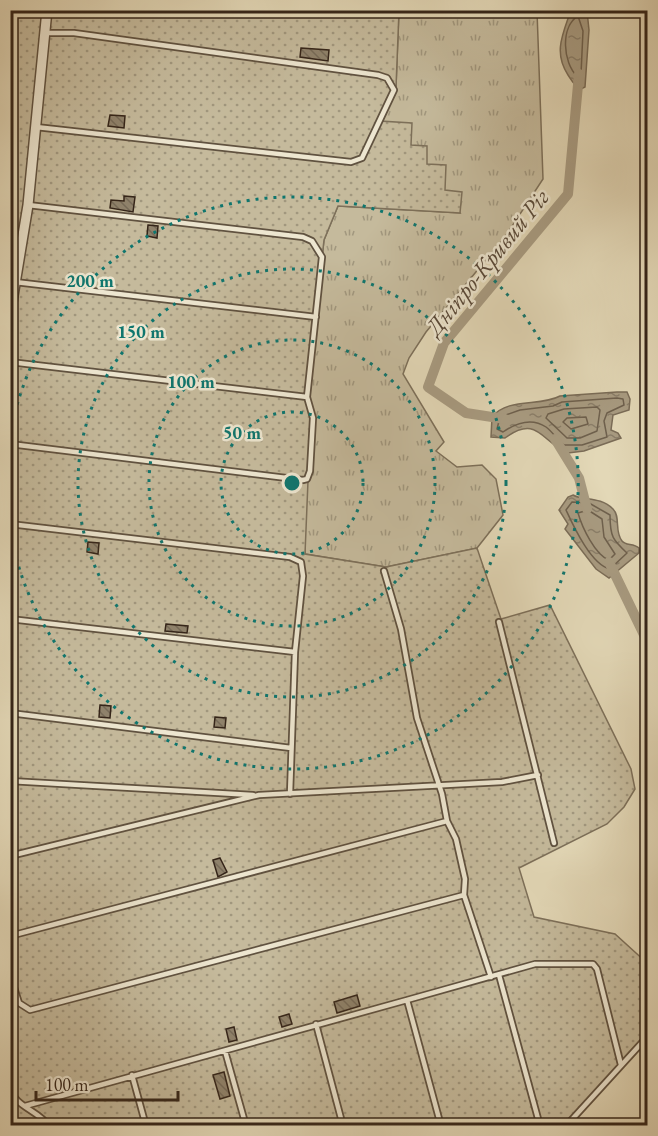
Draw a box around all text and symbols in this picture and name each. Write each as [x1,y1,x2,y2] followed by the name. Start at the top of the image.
[417,182,556,343] water label: Дніпро-Кривий Ріг
[66,269,114,292] text: 200 m
[117,320,165,343] text: 150 m
[167,370,215,393] text: 100 m
[223,421,261,444] text: 50 m
[282,473,302,493] centre of rings
[36,1064,178,1102] scale bar
[45,1073,89,1096] text: 100 m

